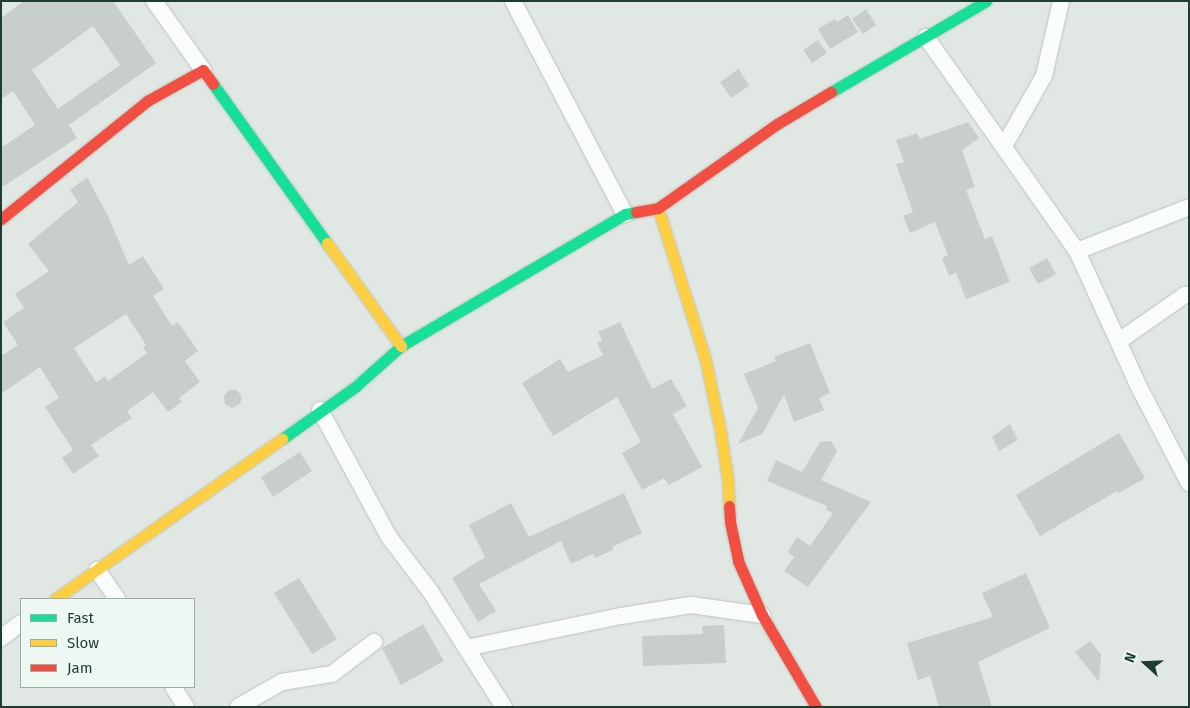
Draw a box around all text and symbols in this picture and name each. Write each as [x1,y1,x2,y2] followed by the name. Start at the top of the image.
[20,598,195,688] legend
[67,609,94,627] text: Fast
[67,634,99,652] text: Slow
[1120,638,1170,688] north arrow
[1121,650,1140,665] text: N
[67,659,93,677] text: Jam

